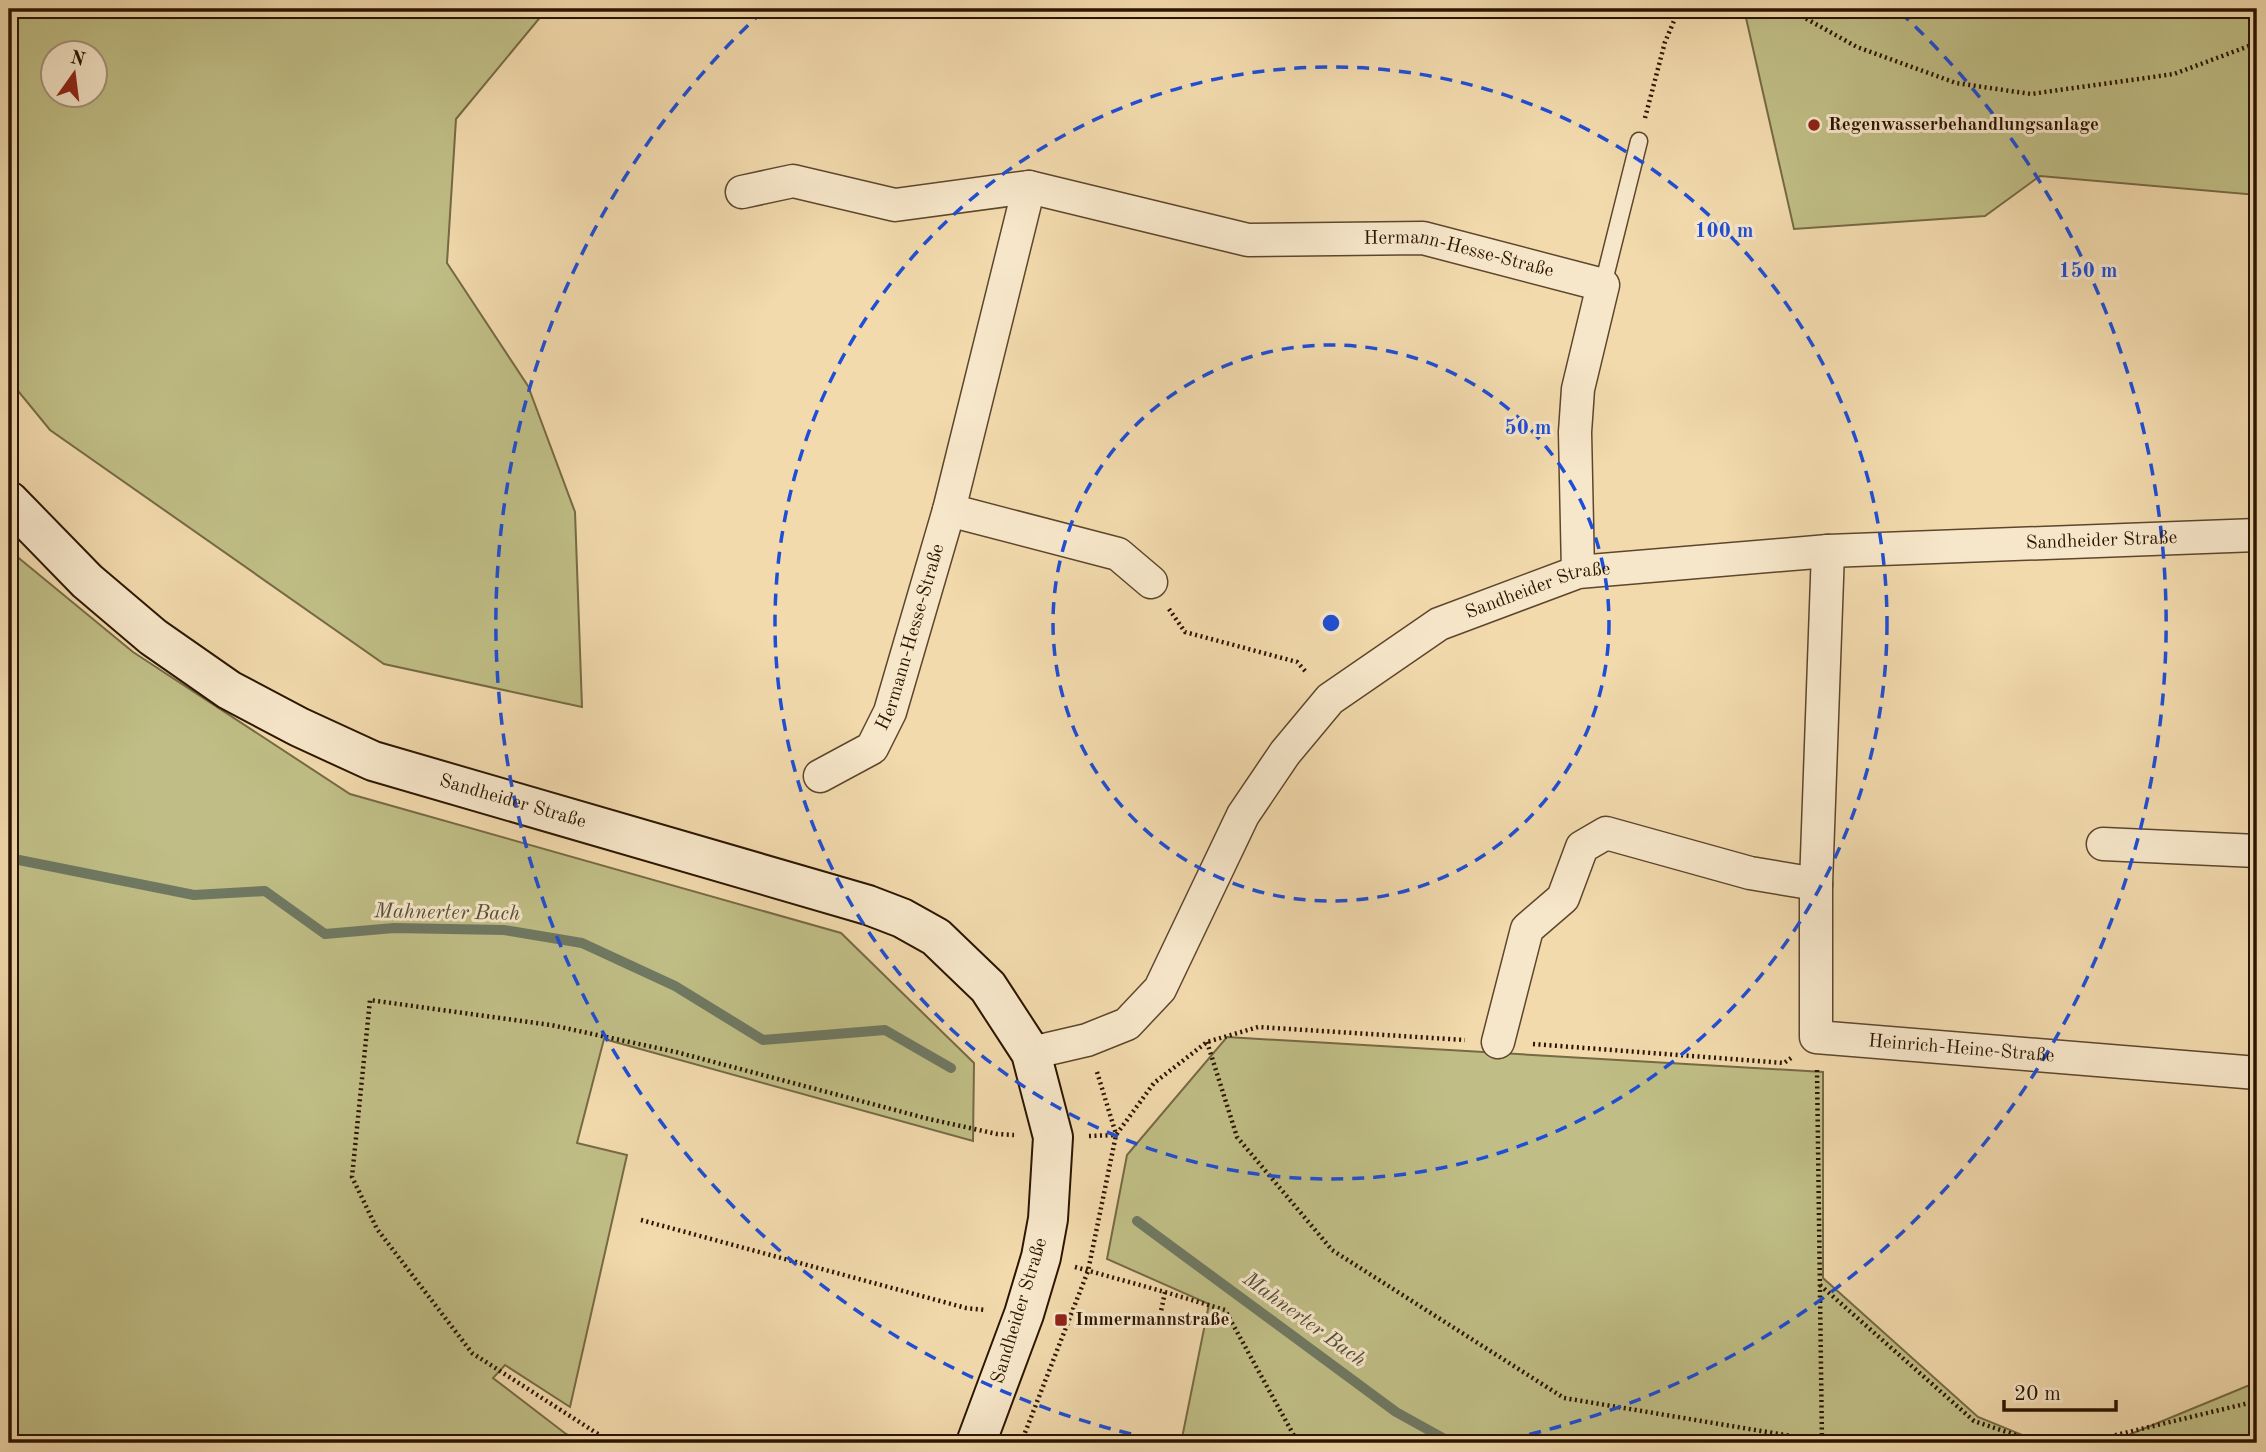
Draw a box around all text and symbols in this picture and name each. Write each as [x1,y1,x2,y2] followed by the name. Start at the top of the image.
[38,38,108,108] north arrow
[68,49,87,71] text: N
[1828,116,2099,135] place label: Regenwasserbehandlungsanlage
[1806,117,1822,133] marker: Regenwasserbehandlungsanlage
[1694,221,1754,242] text: 100 m
[1363,228,1556,281] street label: Hermann-Hesse-Straße
[2058,261,2118,282] text: 150 m
[1504,418,1552,439] text: 50 m
[2025,528,2178,553] street label: Sandheider Straße
[873,542,948,734] street label: Hermann-Hesse-Straße
[1463,560,1611,623] street label: Sandheider Straße
[1319,611,1343,635] centre of rings
[437,771,588,832] street label: Sandheider Straße
[373,901,520,925] water label: Mahnerter Bach
[1867,1032,2055,1066] street label: Heinrich-Heine-Straße
[989,1236,1051,1386] street label: Sandheider Straße
[1238,1268,1369,1372] water label: Mahnerter Bach
[1075,1311,1230,1330] place label: Immermannstraße
[1053,1312,1069,1328] marker: Immermannstraße
[2004,1368,2116,1412] scale bar
[2014,1384,2061,1405] text: 20 m

